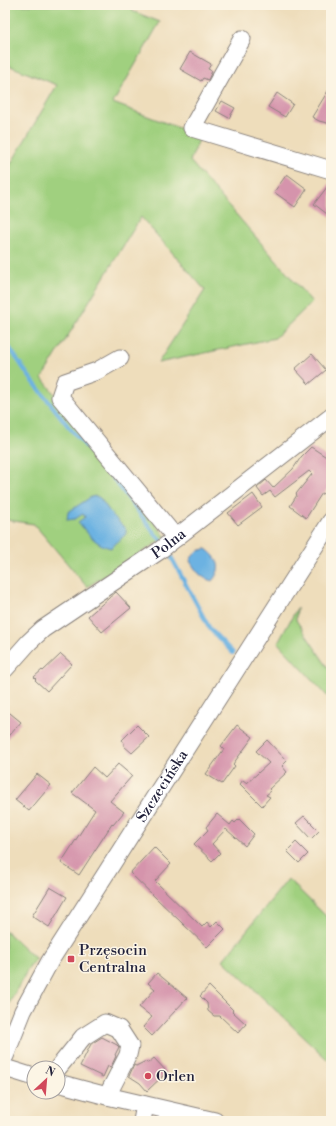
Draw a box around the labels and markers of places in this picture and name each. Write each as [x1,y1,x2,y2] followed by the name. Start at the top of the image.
[79,941,147,977] place label: Przęsocin Centralna
[66,954,76,964] marker: Przęsocin Centralna
[156,1067,195,1086] place label: Orlen
[143,1071,153,1081] marker: Orlen

